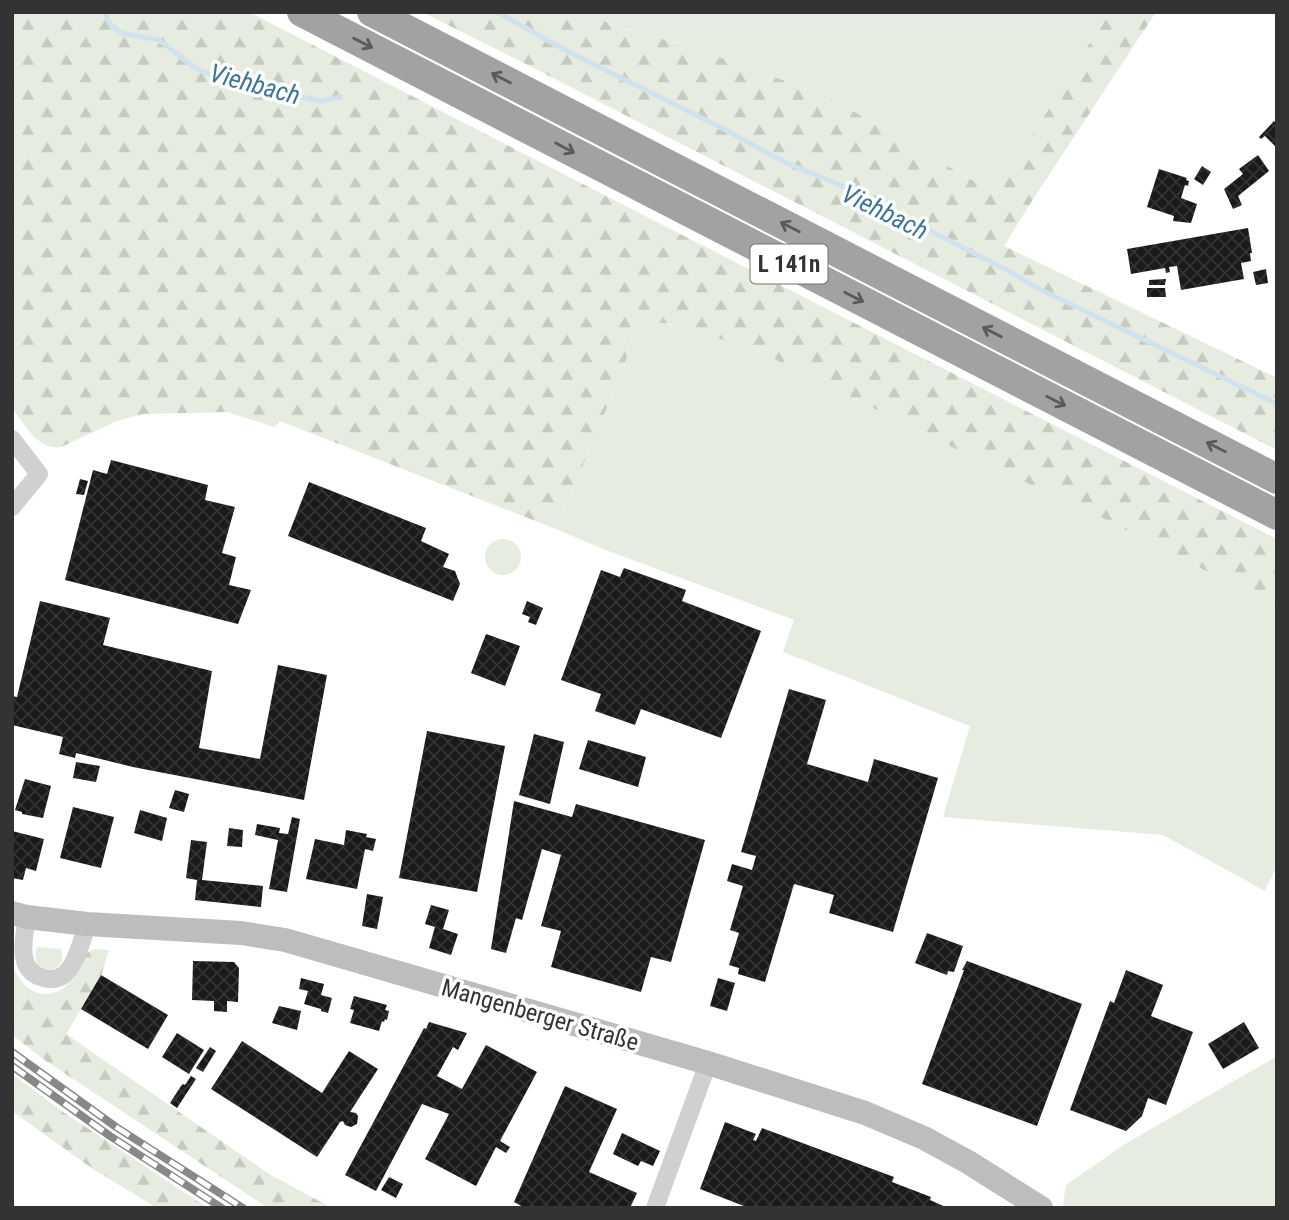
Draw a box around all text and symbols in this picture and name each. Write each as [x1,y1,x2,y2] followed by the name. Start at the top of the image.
[352,37,372,51] one-way arrow
[207,58,303,110] water label: Viehbach
[491,70,512,84] one-way arrow
[554,141,575,155] one-way arrow
[837,178,933,246] water label: Viehbach
[780,220,801,234] one-way arrow
[750,244,828,284] road number: L 141n
[843,291,864,304] one-way arrow
[982,324,1003,338] one-way arrow
[1045,395,1066,409] one-way arrow
[1206,440,1227,454] one-way arrow
[438,973,642,1057] street label: Mangenberger Straße

